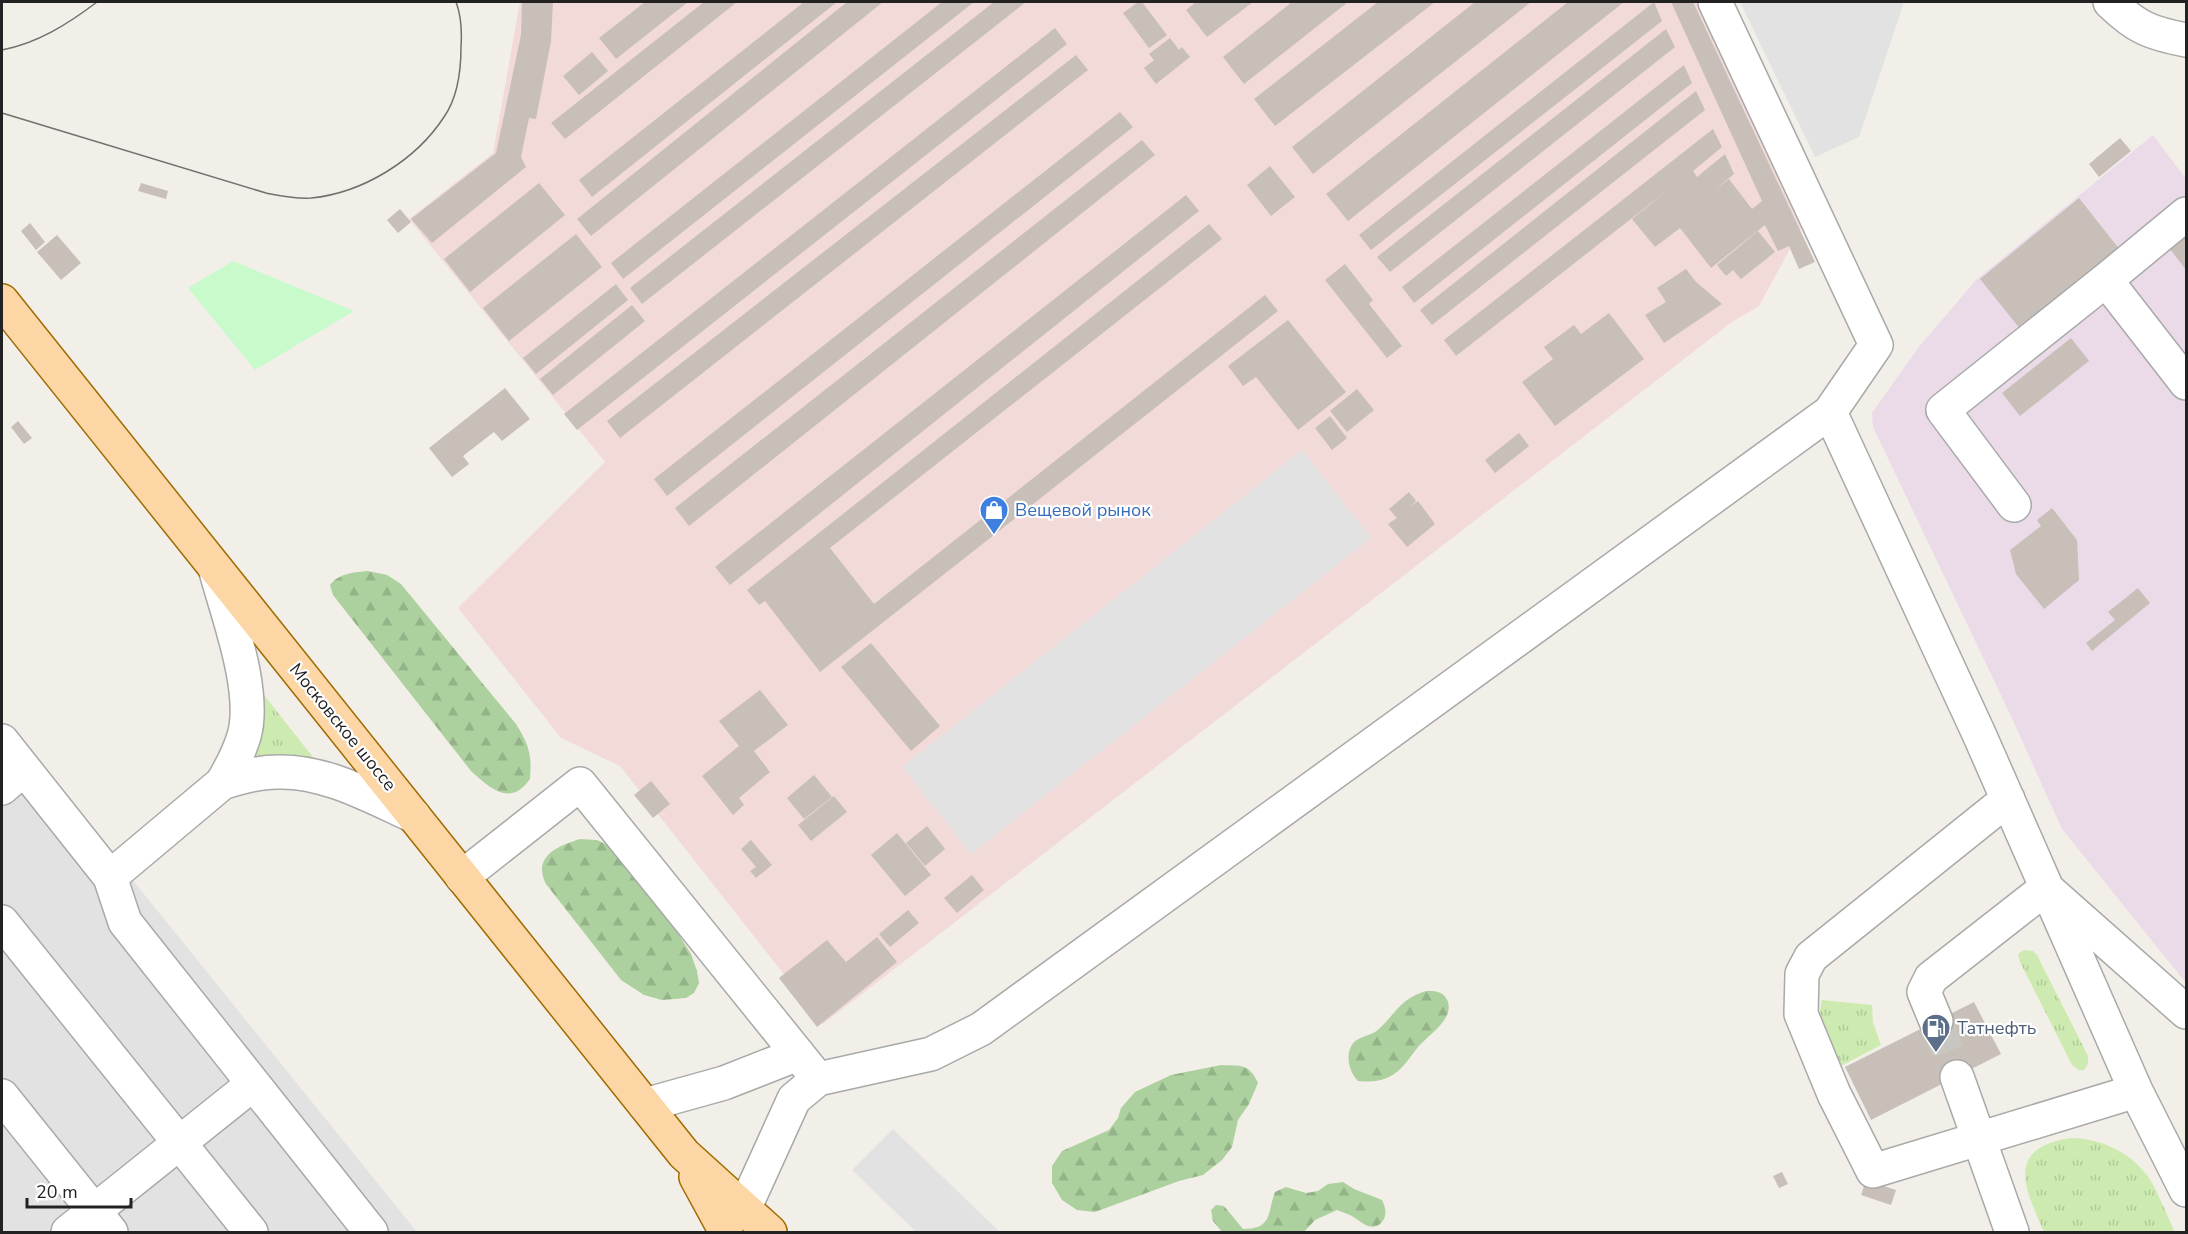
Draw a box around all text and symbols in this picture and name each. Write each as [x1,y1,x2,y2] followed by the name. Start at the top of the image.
[978,494,1010,536] shop icon: Вещевой рынок
[1015,498,1151,522] place label: Вещевой рынок
[284,658,402,796] street label: Московское шоссе
[1920,1012,1952,1054] fuel station icon: Татнефть
[1957,1016,2036,1040] place label: Татнефть
[27,1171,130,1209] scale bar
[36,1180,78,1204] text: 20 m

